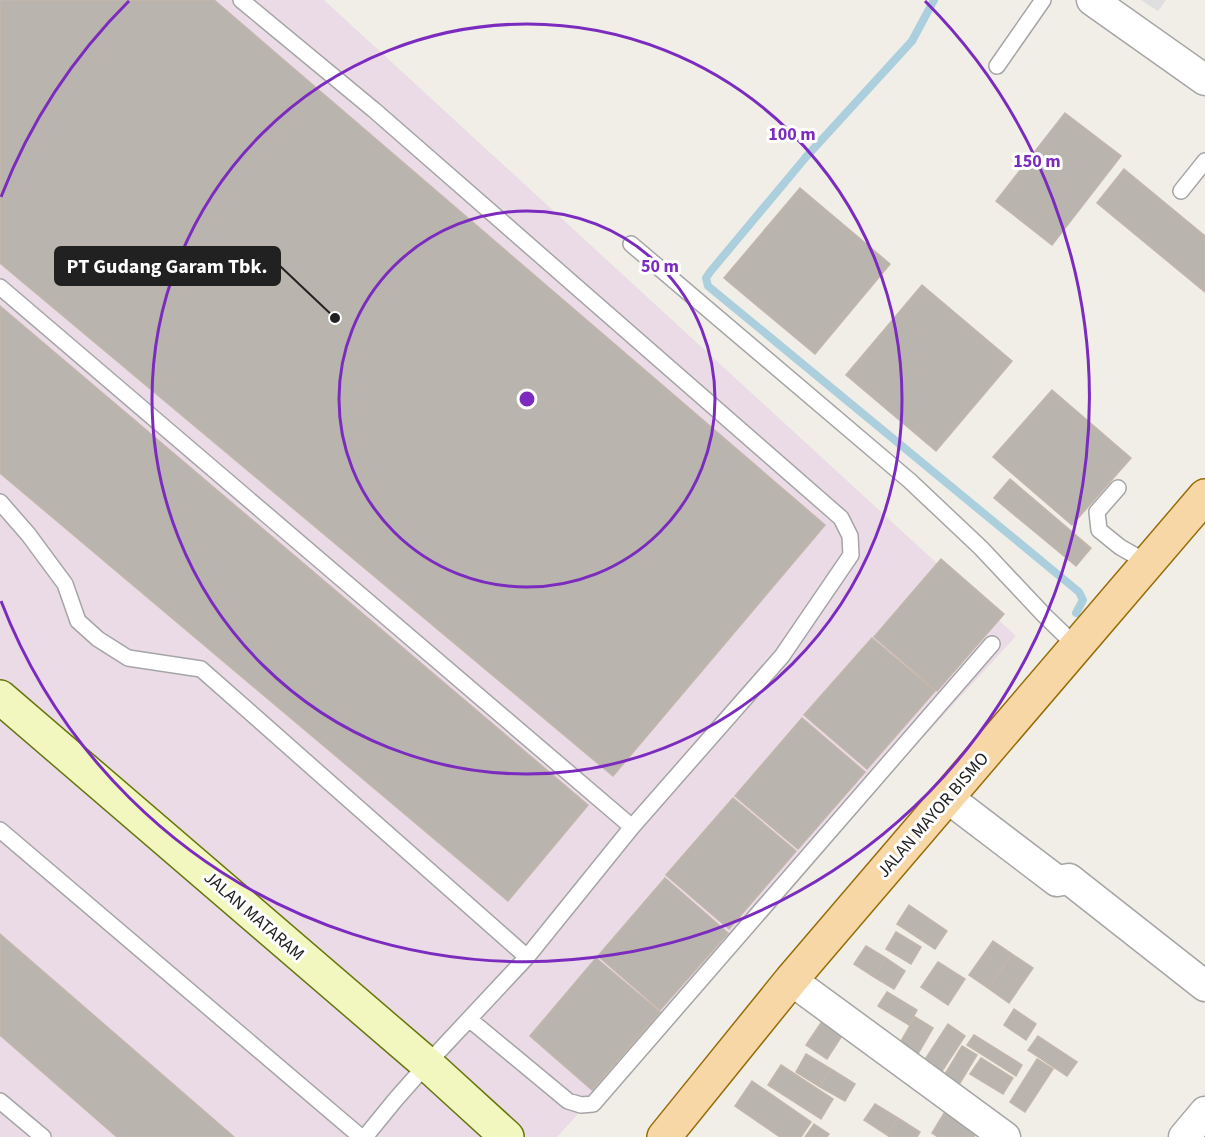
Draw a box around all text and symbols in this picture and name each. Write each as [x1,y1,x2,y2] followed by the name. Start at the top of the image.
[768,122,816,147] text: 100 m
[1013,149,1061,174] text: 150 m
[55,247,280,285] callout: PT Gudang Garam Tbk.
[67,253,268,281] text: PT Gudang Garam Tbk.
[641,254,679,279] text: 50 m
[517,389,537,409] centre of rings
[871,747,995,883] street label: JALAN MAYOR BISMO
[198,865,310,967] street label: JALAN MATARAM

